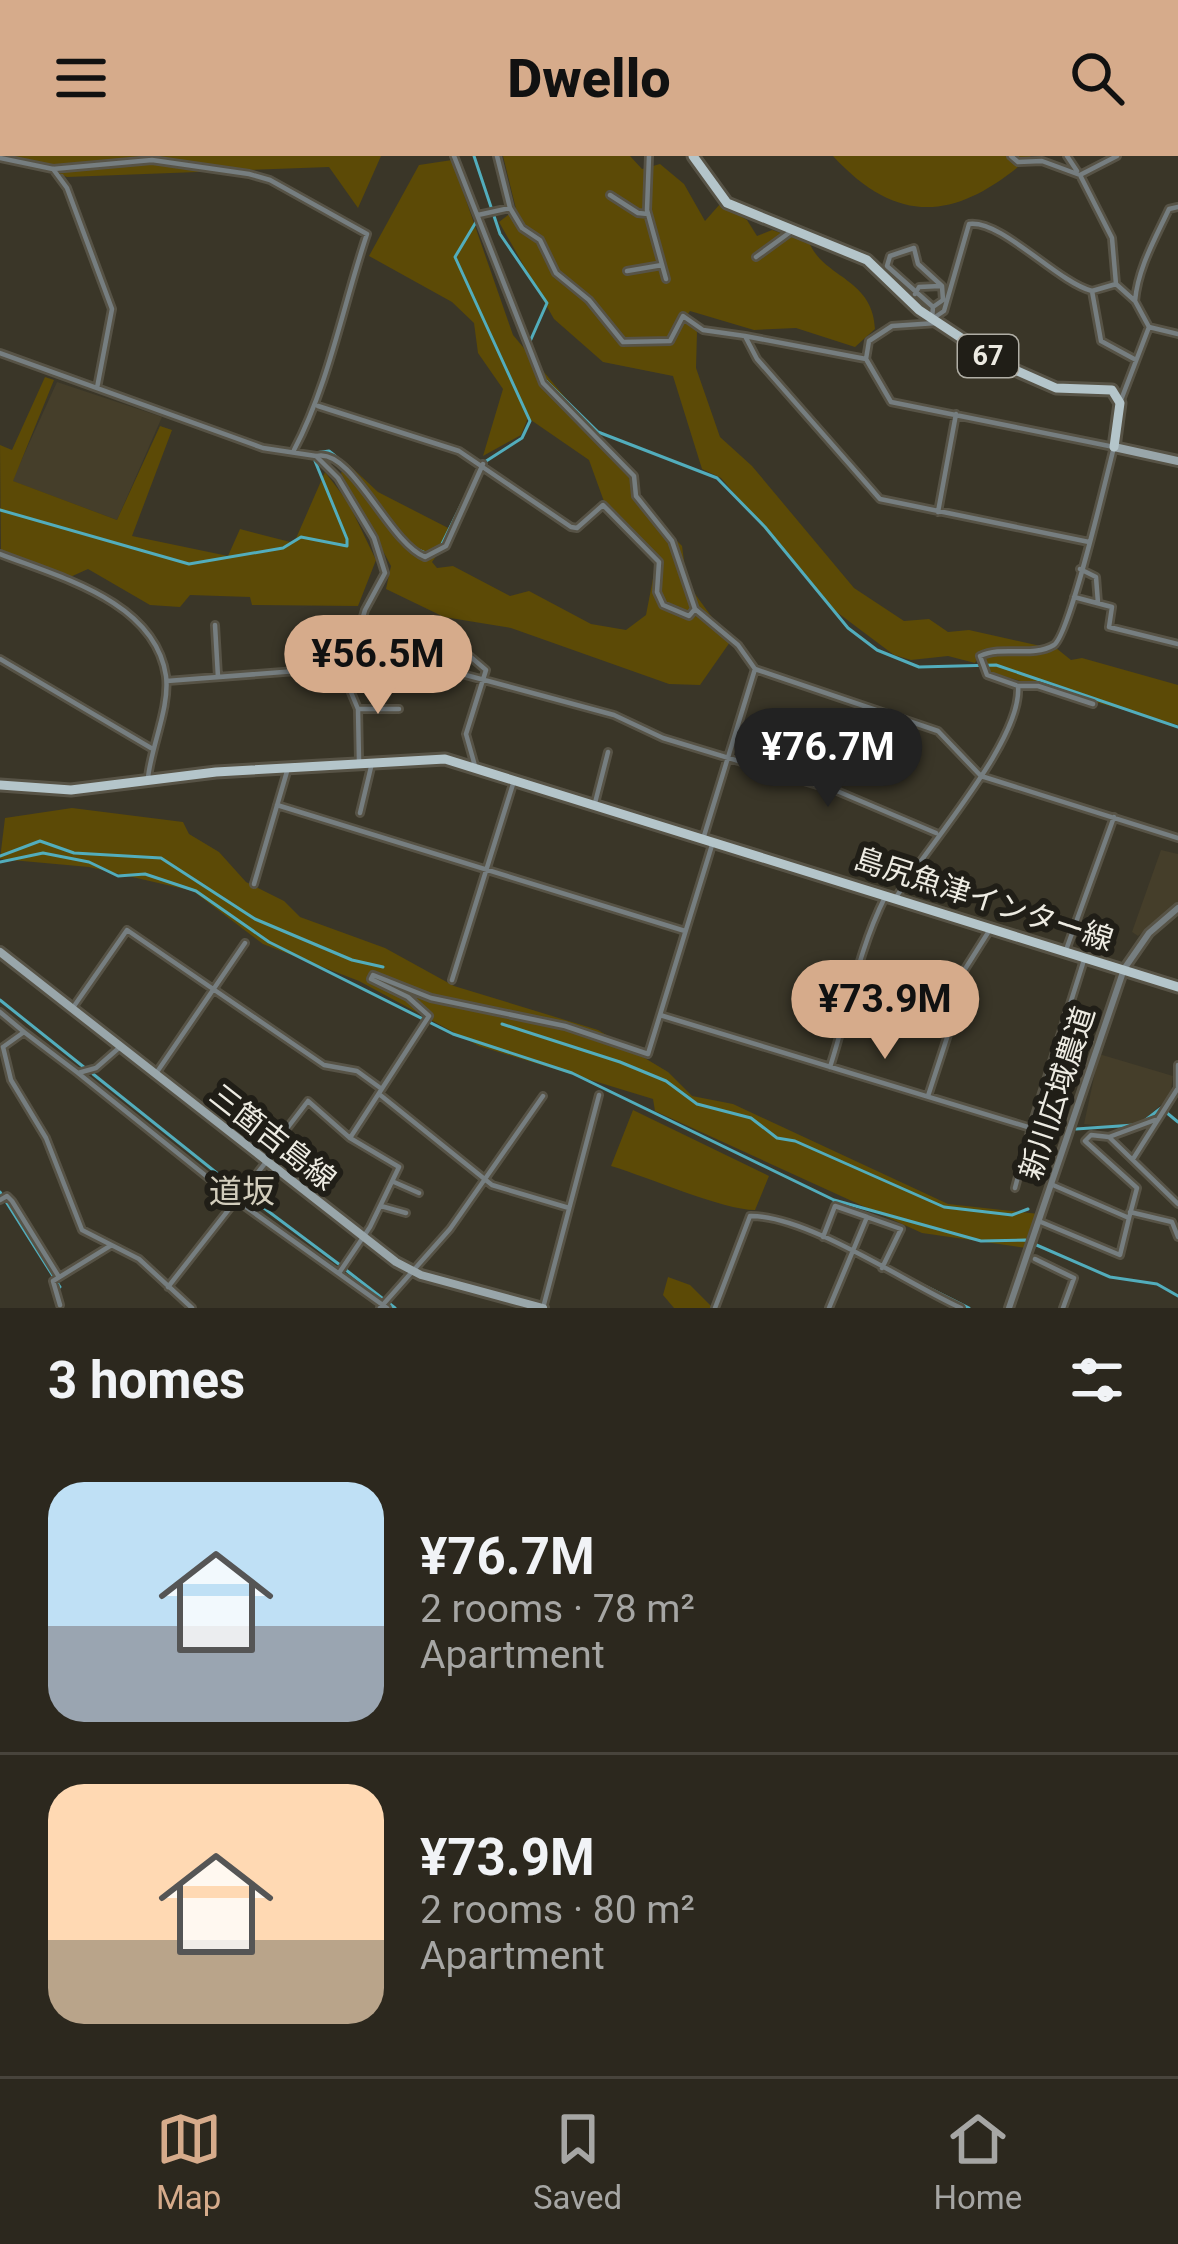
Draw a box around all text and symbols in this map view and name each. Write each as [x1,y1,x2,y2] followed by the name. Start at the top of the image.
[48,45,114,111] icon: menu
[1064,45,1130,111] icon: search
[507,47,671,110] text: Dwello
[958,335,1018,377] road number: 67
[280,615,476,717] pin: ¥56.5M
[311,631,445,677] text: ¥56.5M
[730,708,926,810] pin: ¥76.7M
[761,724,895,770] text: ¥76.7M
[850,841,1118,957] street label: 島尻魚津インター線
[787,960,983,1062] pin: ¥73.9M
[818,976,952,1022] text: ¥73.9M
[1013,1002,1101,1184] street label: 新川広域農道
[203,1077,343,1197] street label: 三箇吉島線
[209,1172,275,1211] district label: 道坂
[1064,1347,1130,1413] icon: filters
[48,1351,245,1410] text: 3 homes
[420,1527,595,1586] text: ¥76.7M
[144,1530,288,1674] icon: home
[420,1586,695,1632] text: 2 rooms · 78 m²
[420,1632,605,1678] text: Apartment
[420,1828,595,1887] text: ¥73.9M
[144,1832,288,1976] icon: home
[420,1887,695,1933] text: 2 rooms · 80 m²
[420,1933,605,1979] text: Apartment
[156,2106,222,2217] tab: Map
[533,2106,622,2217] tab: Saved
[934,2106,1022,2217] tab: Home

